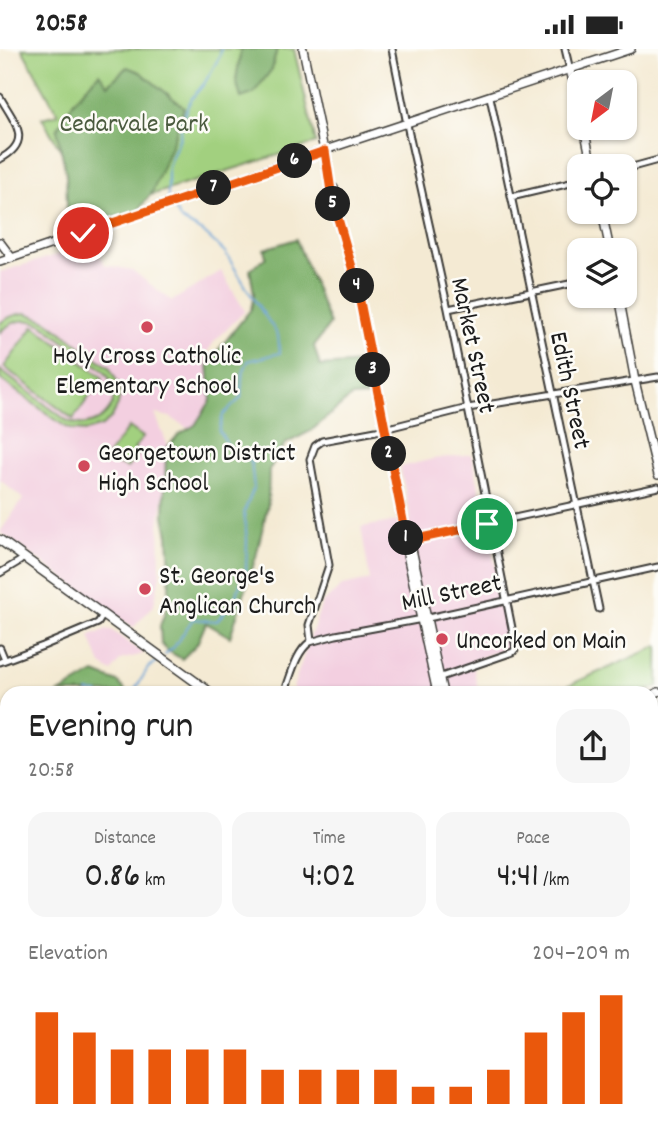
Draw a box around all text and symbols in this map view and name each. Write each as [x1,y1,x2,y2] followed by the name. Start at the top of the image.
[35,6,87,43] text: 20:58
[567,70,637,140] north arrow
[567,70,637,308] map controls
[59,107,209,144] park label: Cedarvale Park
[278,143,312,179] pin: 6
[290,147,299,174] text: 6
[567,154,637,224] button: locate
[196,171,232,205] pin: 7
[210,174,217,201] text: 7
[316,187,350,221] pin: 5
[328,190,337,217] text: 5
[53,203,113,263] pin
[64,214,102,252] icon: check
[567,238,637,308] button: layers
[340,268,374,303] pin: 4
[353,272,360,299] text: 4
[439,274,504,417] street label: Market Street
[139,319,155,335] marker: Holy Cross Catholic Elementary School
[538,328,599,453] street label: Edith Street
[53,339,241,406] place label: Holy Cross Catholic Elementary School
[356,353,390,387] pin: 3
[368,356,377,383] text: 3
[98,436,296,503] place label: Georgetown District High School
[372,437,406,471] pin: 2
[384,440,393,467] text: 2
[76,458,92,474] marker: Georgetown District High School
[457,494,517,554] pin
[468,505,506,543] icon: arrive
[388,521,424,555] pin: 1
[403,524,408,551] text: 1
[159,559,316,626] place label: St. George's Anglican Church
[398,566,506,623] street label: Mill Street
[137,581,153,597] marker: St. George's Anglican Church
[456,624,626,661] place label: Uncorked on Main
[434,631,450,647] marker: Uncorked on Main
[28,701,193,756] text: Evening run
[556,709,630,783] button: share
[28,755,74,788] text: 20:58
[94,826,156,853] text: Distance
[313,826,345,853] text: Time
[516,826,550,853] text: Pace
[84,853,140,903] text: 0.86
[302,853,356,903] text: 4:02
[496,853,539,903] text: 4:41
[140,868,166,895] text: km
[539,868,570,895] text: /km
[28,938,108,971] text: Elevation
[532,938,630,971] text: 204–209 m

